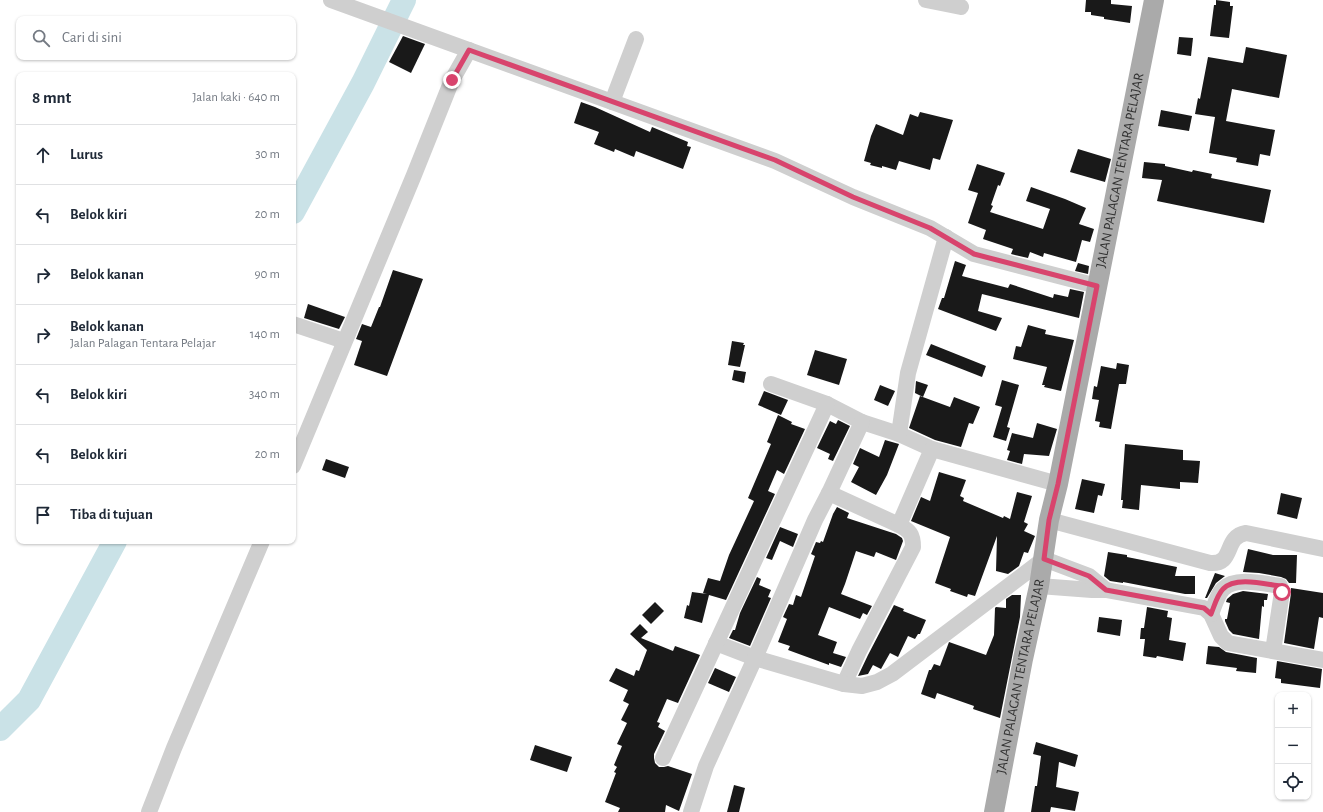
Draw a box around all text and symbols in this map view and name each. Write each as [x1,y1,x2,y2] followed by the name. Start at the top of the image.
[16,16,296,60] search box
[30,27,52,49] icon: search
[62,30,122,45] text: Cari di sini
[443,71,461,89] route end
[1094,71,1146,269] street label: JALAN PALAGAN TENTARA PELAJAR
[32,89,71,106] text: 8 mnt
[192,91,280,104] text: Jalan kaki · 640 m
[32,144,54,166] icon: ahead
[70,147,103,162] text: Lurus
[255,148,280,161] text: 30 m
[32,204,54,226] icon: left
[70,207,127,222] text: Belok kiri
[255,208,280,221] text: 20 m
[32,264,54,286] icon: right
[70,267,144,282] text: Belok kanan
[254,268,280,281] text: 90 m
[70,319,144,334] text: Belok kanan
[32,324,54,346] icon: right
[250,328,280,341] text: 140 m
[70,337,216,350] text: Jalan Palagan Tentara Pelajar
[32,384,54,406] icon: left
[70,387,127,402] text: Belok kiri
[249,388,280,401] text: 340 m
[32,444,54,466] icon: left
[70,447,127,462] text: Belok kiri
[255,448,280,461] text: 20 m
[32,504,54,526] icon: arrive
[70,507,153,522] text: Tiba di tujuan
[994,578,1047,775] street label: JALAN PALAGAN TENTARA PELAJAR
[1273,583,1291,601] route start
[1275,692,1311,800] map controls
[1275,692,1311,728] button: +
[1275,728,1311,764] button: −
[1275,764,1311,800] button: locate

